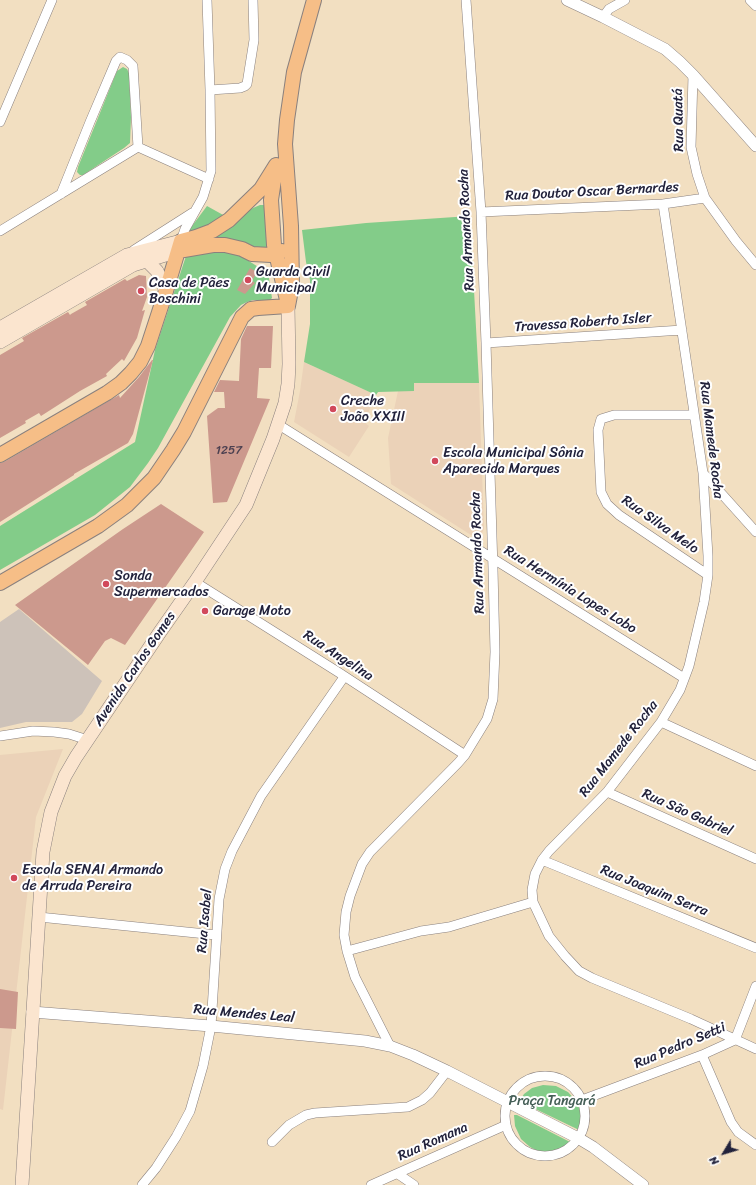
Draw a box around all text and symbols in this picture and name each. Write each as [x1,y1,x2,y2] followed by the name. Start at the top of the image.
[670,88,688,152] street label: Rua Quatá
[455,169,479,291] street label: Rua Armando Rocha
[505,179,679,205] street label: Rua Doutor Oscar Bernardes
[256,264,330,296] place label: Guarda Civil Municipal
[149,275,229,308] place label: Casa de Pães Boschini
[243,275,253,285] marker: Guarda Civil Municipal
[136,286,146,296] marker: Casa de Pães Boschini
[514,310,652,336] street label: Travessa Roberto Isler
[695,381,727,499] street label: Rua Mamede Rocha
[341,393,405,426] place label: Creche João XXIII
[328,404,338,414] marker: Creche João XXIII
[216,444,242,458] house number: 1257
[443,445,584,478] place label: Escola Municipal Sônia Aparecida Marques
[430,456,440,466] marker: Escola Municipal Sônia Aparecida Marques
[467,492,489,614] street label: Rua Armando Rocha
[618,492,702,558] street label: Rua Silva Melo
[501,542,639,638] street label: Rua Hermínia Lopes Lobo
[114,568,209,600] place label: Sonda Supermercados
[101,579,111,589] marker: Sonda Supermercados
[213,603,291,619] place label: Garage Moto
[200,606,210,616] marker: Garage Moto
[90,609,180,729] street label: Avenida Carlos Gomes
[300,627,376,685] street label: Rua Angelina
[576,697,662,801] street label: Rua Mamede Rocha
[639,786,735,840] street label: Rua São Gabriel
[22,862,163,894] place label: Escola SENAI Armando de Arruda Pereira
[598,862,710,920] street label: Rua Joaquim Serra
[9,873,19,883] marker: Escola SENAI Armando de Arruda Pereira
[194,888,216,954] street label: Rua Isabel
[193,1001,295,1027] street label: Rua Mendes Leal
[632,1019,728,1073] street label: Rua Pedro Setti
[509,1093,595,1109] park label: Praça Tangará
[395,1119,471,1165] street label: Rua Romana
[704,1133,744,1173] north arrow
[704,1152,724,1170] text: N

